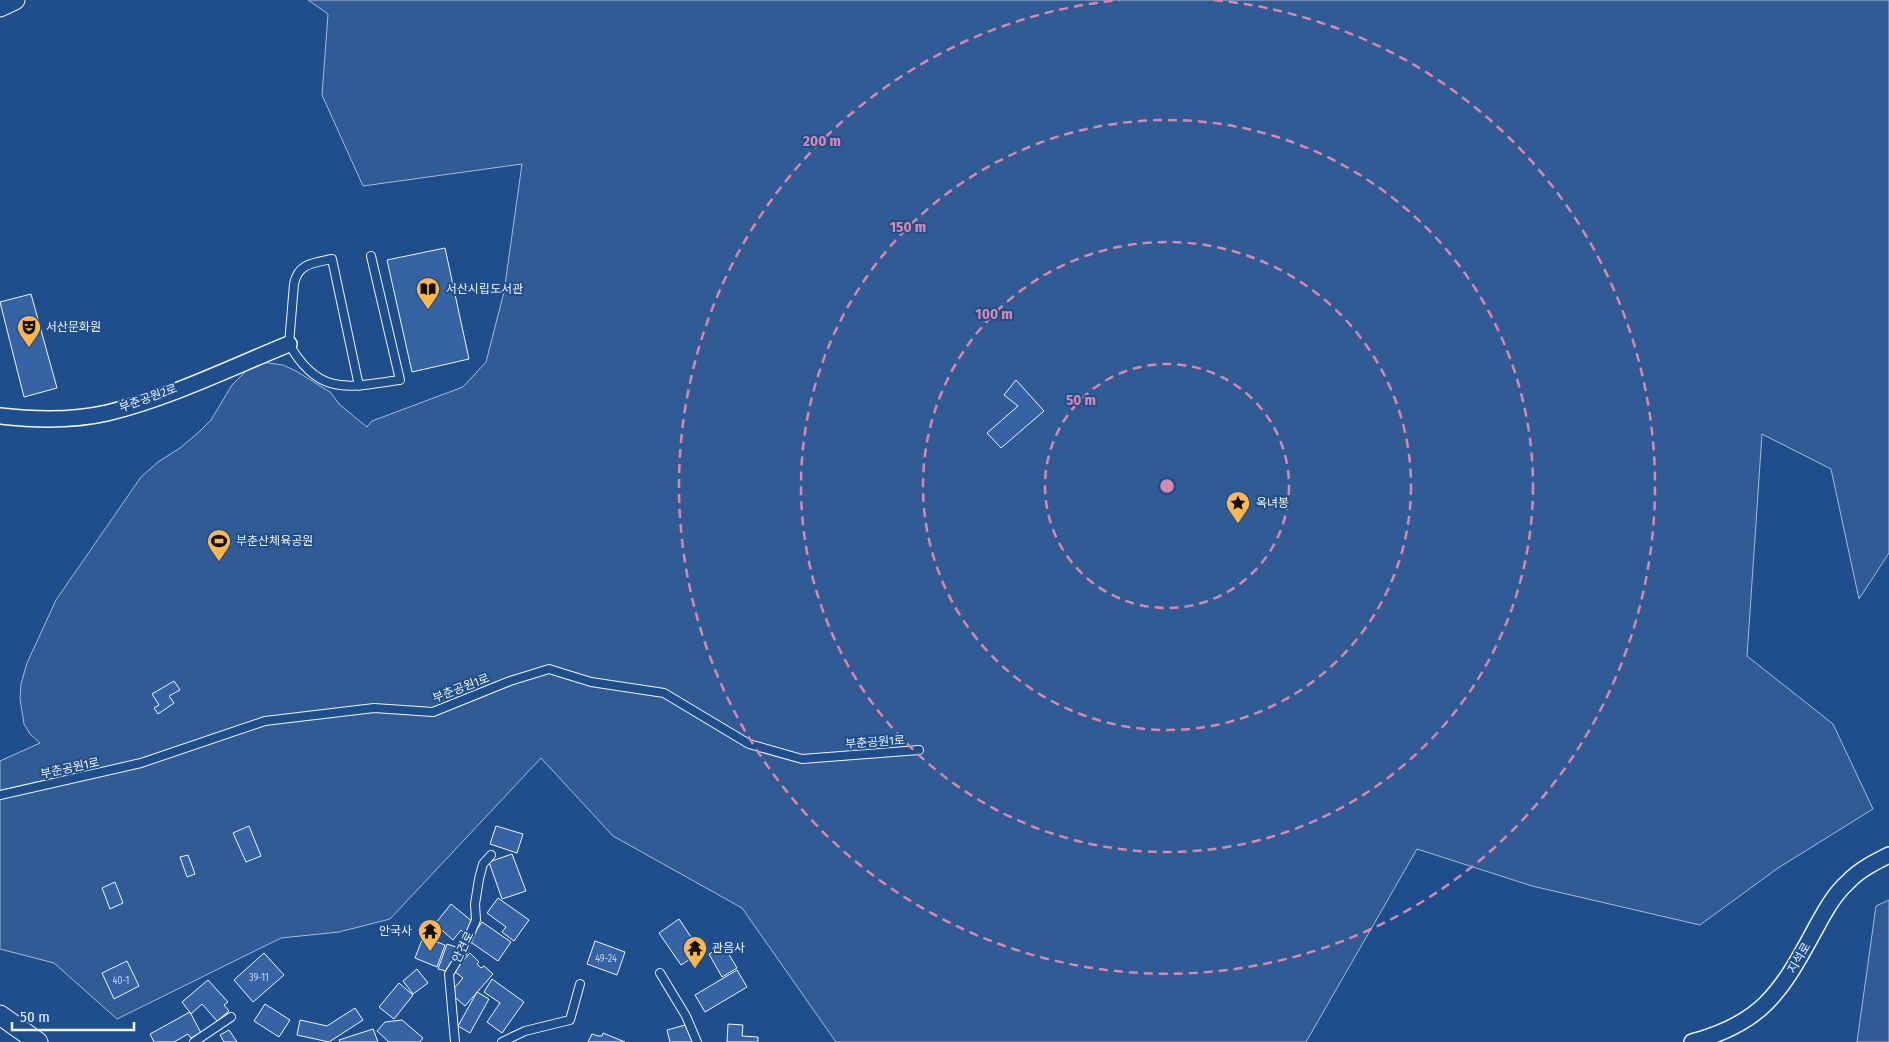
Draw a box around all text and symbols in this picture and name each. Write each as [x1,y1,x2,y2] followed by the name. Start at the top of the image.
[802,132,841,150] text: 200 m
[890,218,926,236] text: 150 m
[415,276,441,310] library icon: 서산시립도서관
[446,282,523,296] place label: 서산시립도서관
[975,305,1013,323] text: 100 m
[16,314,42,348] theatre icon: 서산문화원
[46,320,101,334] place label: 서산문화원
[117,381,179,415] street label: 부춘공원2로
[1066,391,1096,409] text: 50 m
[1158,477,1176,495] centre of rings
[1225,490,1251,524] place icon: 옥녀봉
[1256,496,1289,510] place label: 옥녀봉
[206,528,232,562] sports icon: 부춘산체육공원
[236,534,313,548] place label: 부춘산체육공원
[431,671,491,705] street label: 부춘공원1로
[845,733,905,751] street label: 부춘공원1로
[39,755,101,781] street label: 부춘공원1로
[417,918,443,952] temple icon: 안국사
[379,924,412,938] place label: 안국사
[449,929,477,965] street label: 안견로
[682,935,708,969] temple icon: 관음사
[1784,940,1814,976] street label: 지석로
[712,941,745,955] place label: 관음사
[595,953,617,965] house number: 49-24
[249,972,269,984] house number: 39-11
[113,975,129,987] house number: 40-1
[12,1000,135,1032] scale bar
[20,1008,50,1026] text: 50 m

